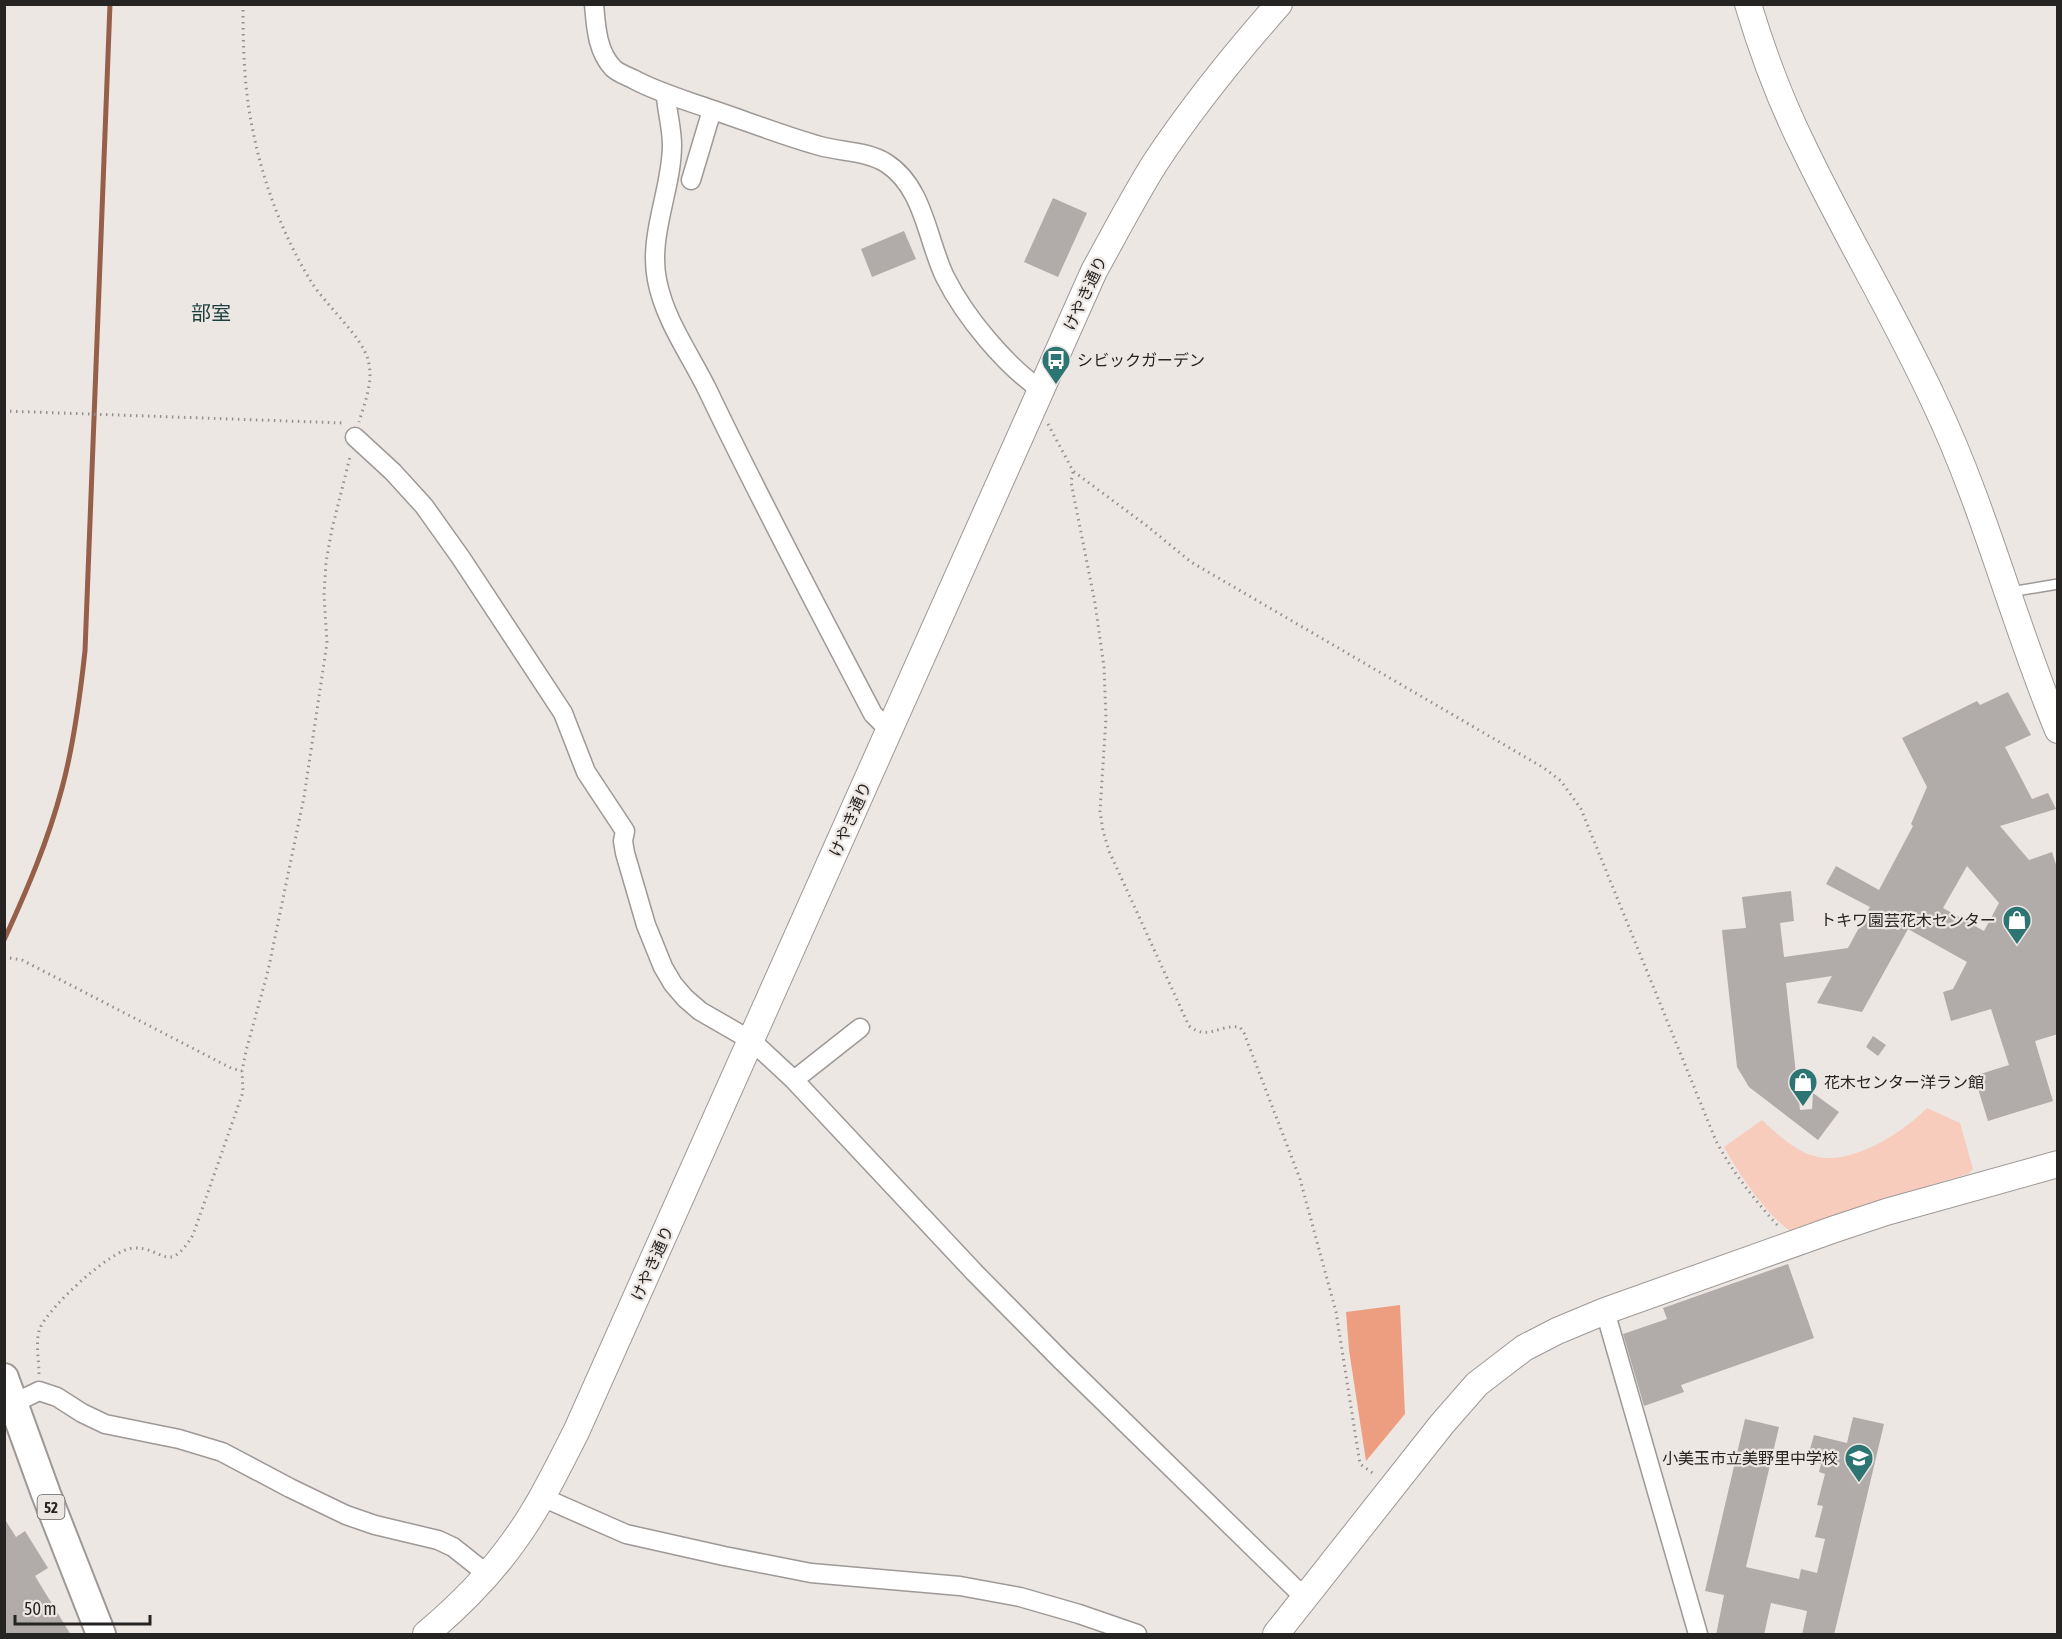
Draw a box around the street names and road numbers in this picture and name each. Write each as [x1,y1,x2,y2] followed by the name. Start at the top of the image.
[1060,253,1110,333] street label: けやき通り
[826,779,874,859] street label: けやき通り
[628,1223,676,1303] street label: けやき通り
[38,1495,64,1519] road number: 52

